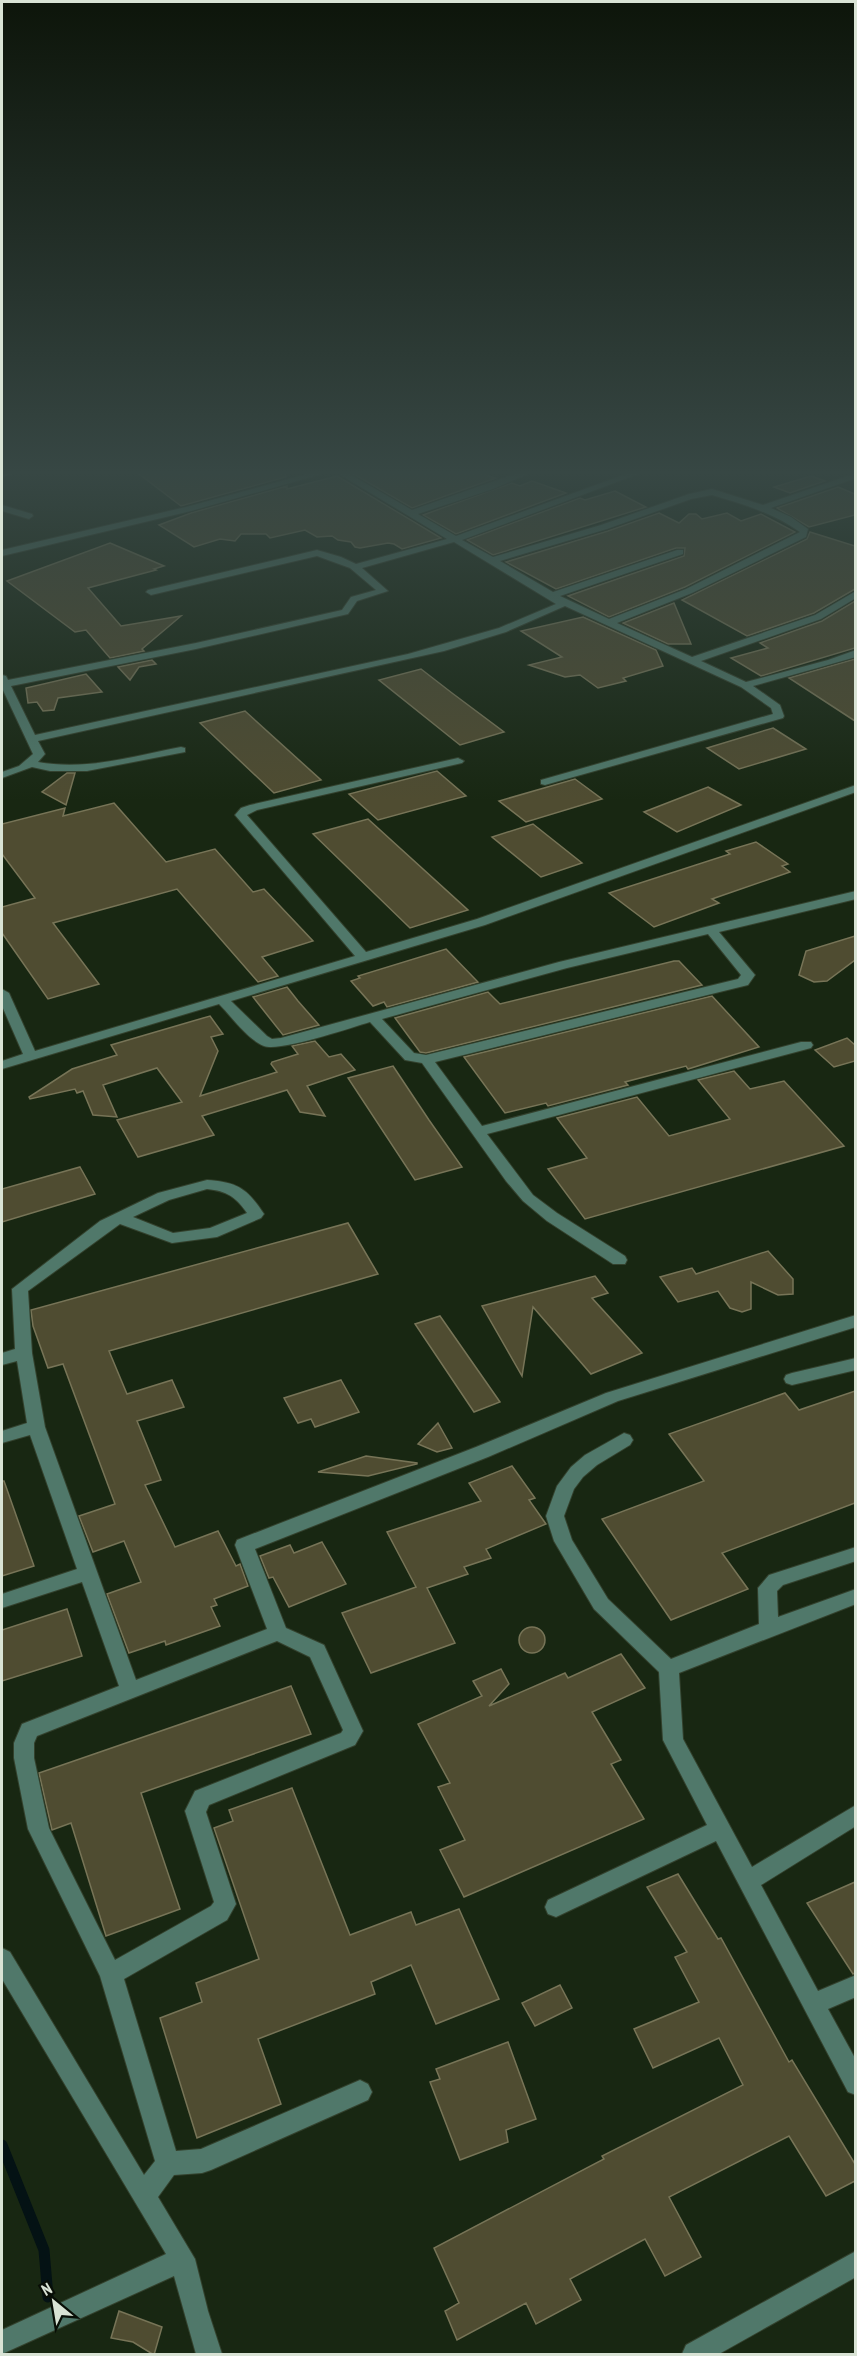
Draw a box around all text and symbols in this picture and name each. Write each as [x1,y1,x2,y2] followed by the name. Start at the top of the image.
[24,2272,84,2332] north arrow
[38,2278,55,2300] text: N

